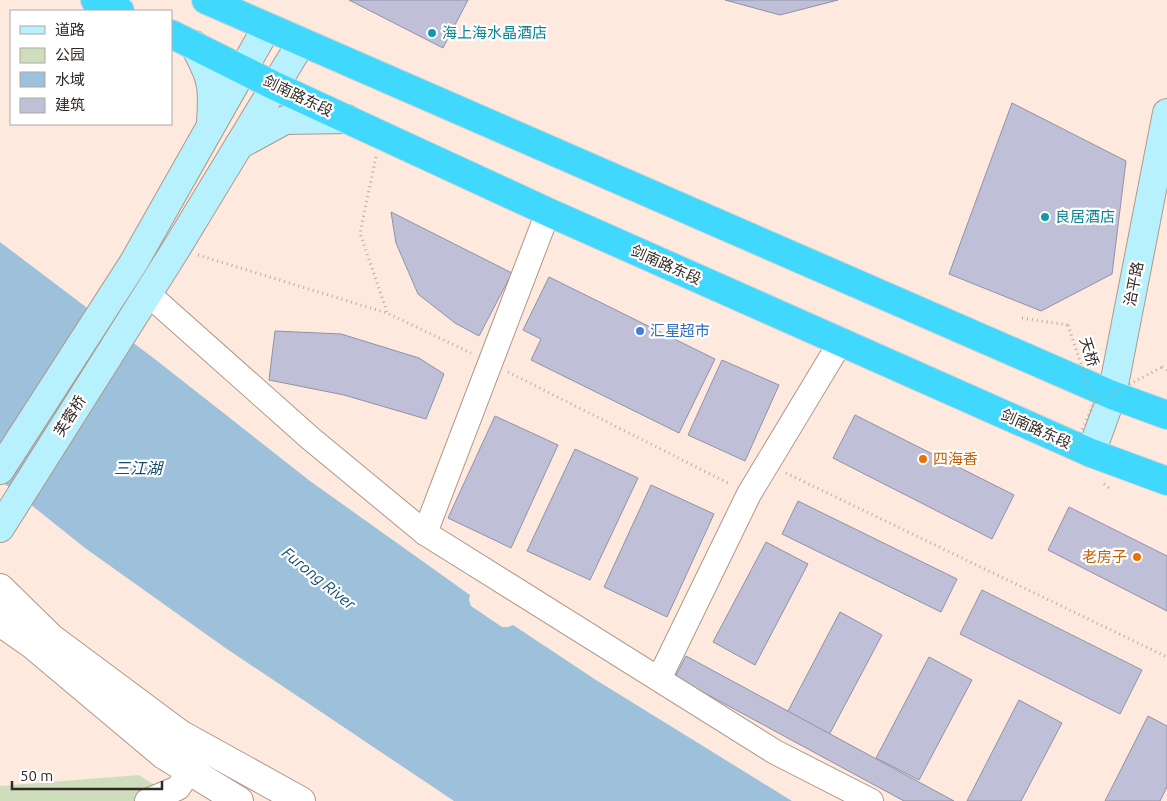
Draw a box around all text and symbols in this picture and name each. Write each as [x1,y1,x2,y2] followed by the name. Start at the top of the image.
[10,10,172,125] legend
[55,21,85,38] text: 道路
[442,24,547,41] place label: 海上海水晶酒店
[426,27,438,39] marker: 海上海水晶酒店
[55,46,85,63] text: 公园
[55,71,85,88] text: 水域
[261,71,336,120] street label: 剑南路东段
[55,96,85,113] text: 建筑
[1055,208,1115,225] place label: 良居酒店
[1039,211,1051,223] marker: 良居酒店
[628,242,704,288] street label: 剑南路东段
[1121,260,1146,308] street label: 治平路
[650,322,710,339] place label: 汇星超市
[634,325,646,337] marker: 汇星超市
[1077,335,1102,369] street label: 天桥
[50,392,89,439] street label: 芙蓉桥
[998,406,1074,452] street label: 剑南路东段
[933,450,978,467] place label: 四海香
[917,453,929,465] marker: 四海香
[114,459,165,477] water label: 三江湖
[279,543,360,613] water label: Furong River
[1082,548,1127,565] place label: 老房子
[1131,551,1143,563] marker: 老房子
[12,758,162,790] scale bar
[20,767,53,784] text: 50 m

